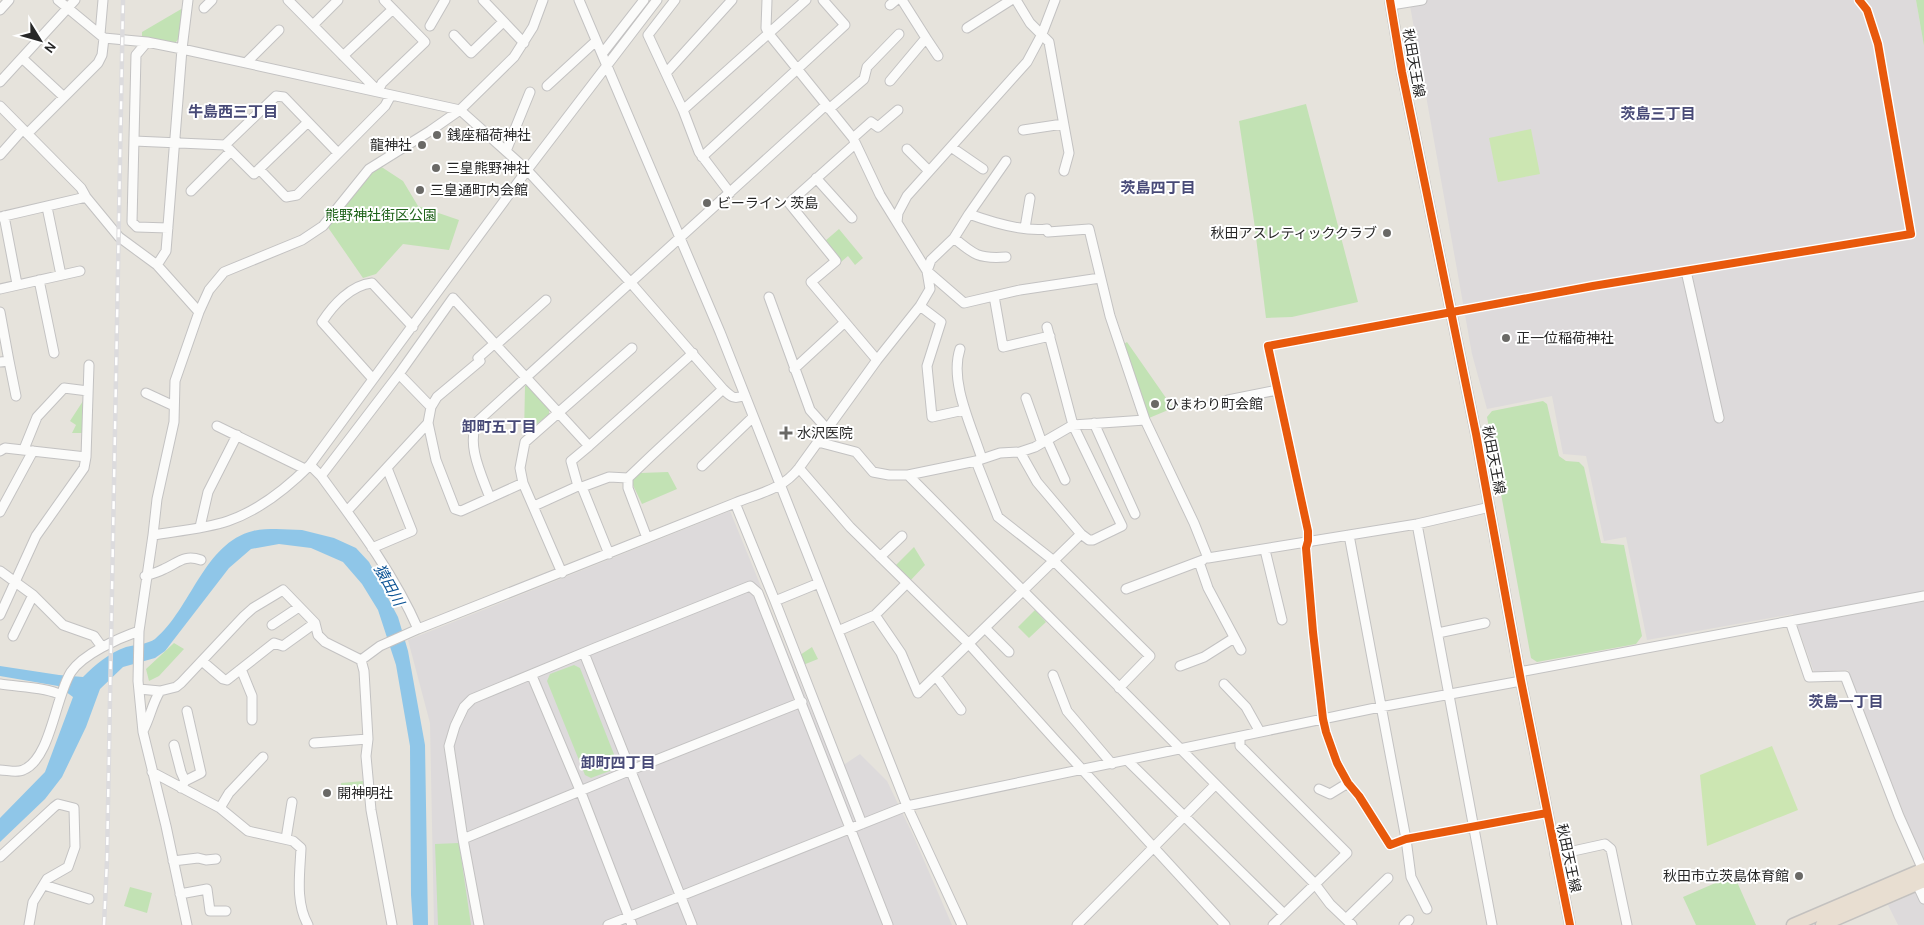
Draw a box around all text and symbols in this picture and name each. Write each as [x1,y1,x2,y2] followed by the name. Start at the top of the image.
[15,15,65,65] north arrow
[1399,27,1428,99] street label: 秋田天王線
[40,38,60,57] text: N
[188,103,278,121] district label: 牛島西三丁目
[1620,105,1696,123] district label: 茨島三丁目
[447,127,531,144] place label: 銭座稲荷神社
[431,129,443,141] marker: 銭座稲荷神社
[370,137,412,154] place label: 龍神社
[416,139,428,151] marker: 龍神社
[446,160,530,177] place label: 三皇熊野神社
[430,162,442,174] marker: 三皇熊野神社
[1120,179,1196,197] district label: 茨島四丁目
[430,182,528,199] place label: 三皇通町内会館
[414,184,426,196] marker: 三皇通町内会館
[717,195,818,212] place label: ビーライン 茨島
[701,197,713,209] marker: ビーライン 茨島
[325,207,437,224] park label: 熊野神社街区公園
[1210,225,1377,242] place label: 秋田アスレティッククラブ
[1381,227,1393,239] marker: 秋田アスレティッククラブ
[1516,330,1614,347] place label: 正一位稲荷神社
[1500,332,1512,344] marker: 正一位稲荷神社
[1165,396,1263,413] place label: ひまわり町会館
[1149,398,1161,410] marker: ひまわり町会館
[461,418,537,436] district label: 卸町五丁目
[1478,424,1509,496] street label: 秋田天王線
[797,425,853,442] place label: 水沢医院
[779,426,793,440] marker: 水沢医院
[370,561,409,611] water label: 猿田川
[1808,693,1884,711] district label: 茨島一丁目
[580,754,656,772] district label: 卸町四丁目
[337,785,393,802] place label: 開神明社
[321,787,333,799] marker: 開神明社
[1553,822,1584,894] street label: 秋田天王線
[1663,868,1789,885] place label: 秋田市立茨島体育館
[1793,870,1805,882] marker: 秋田市立茨島体育館

